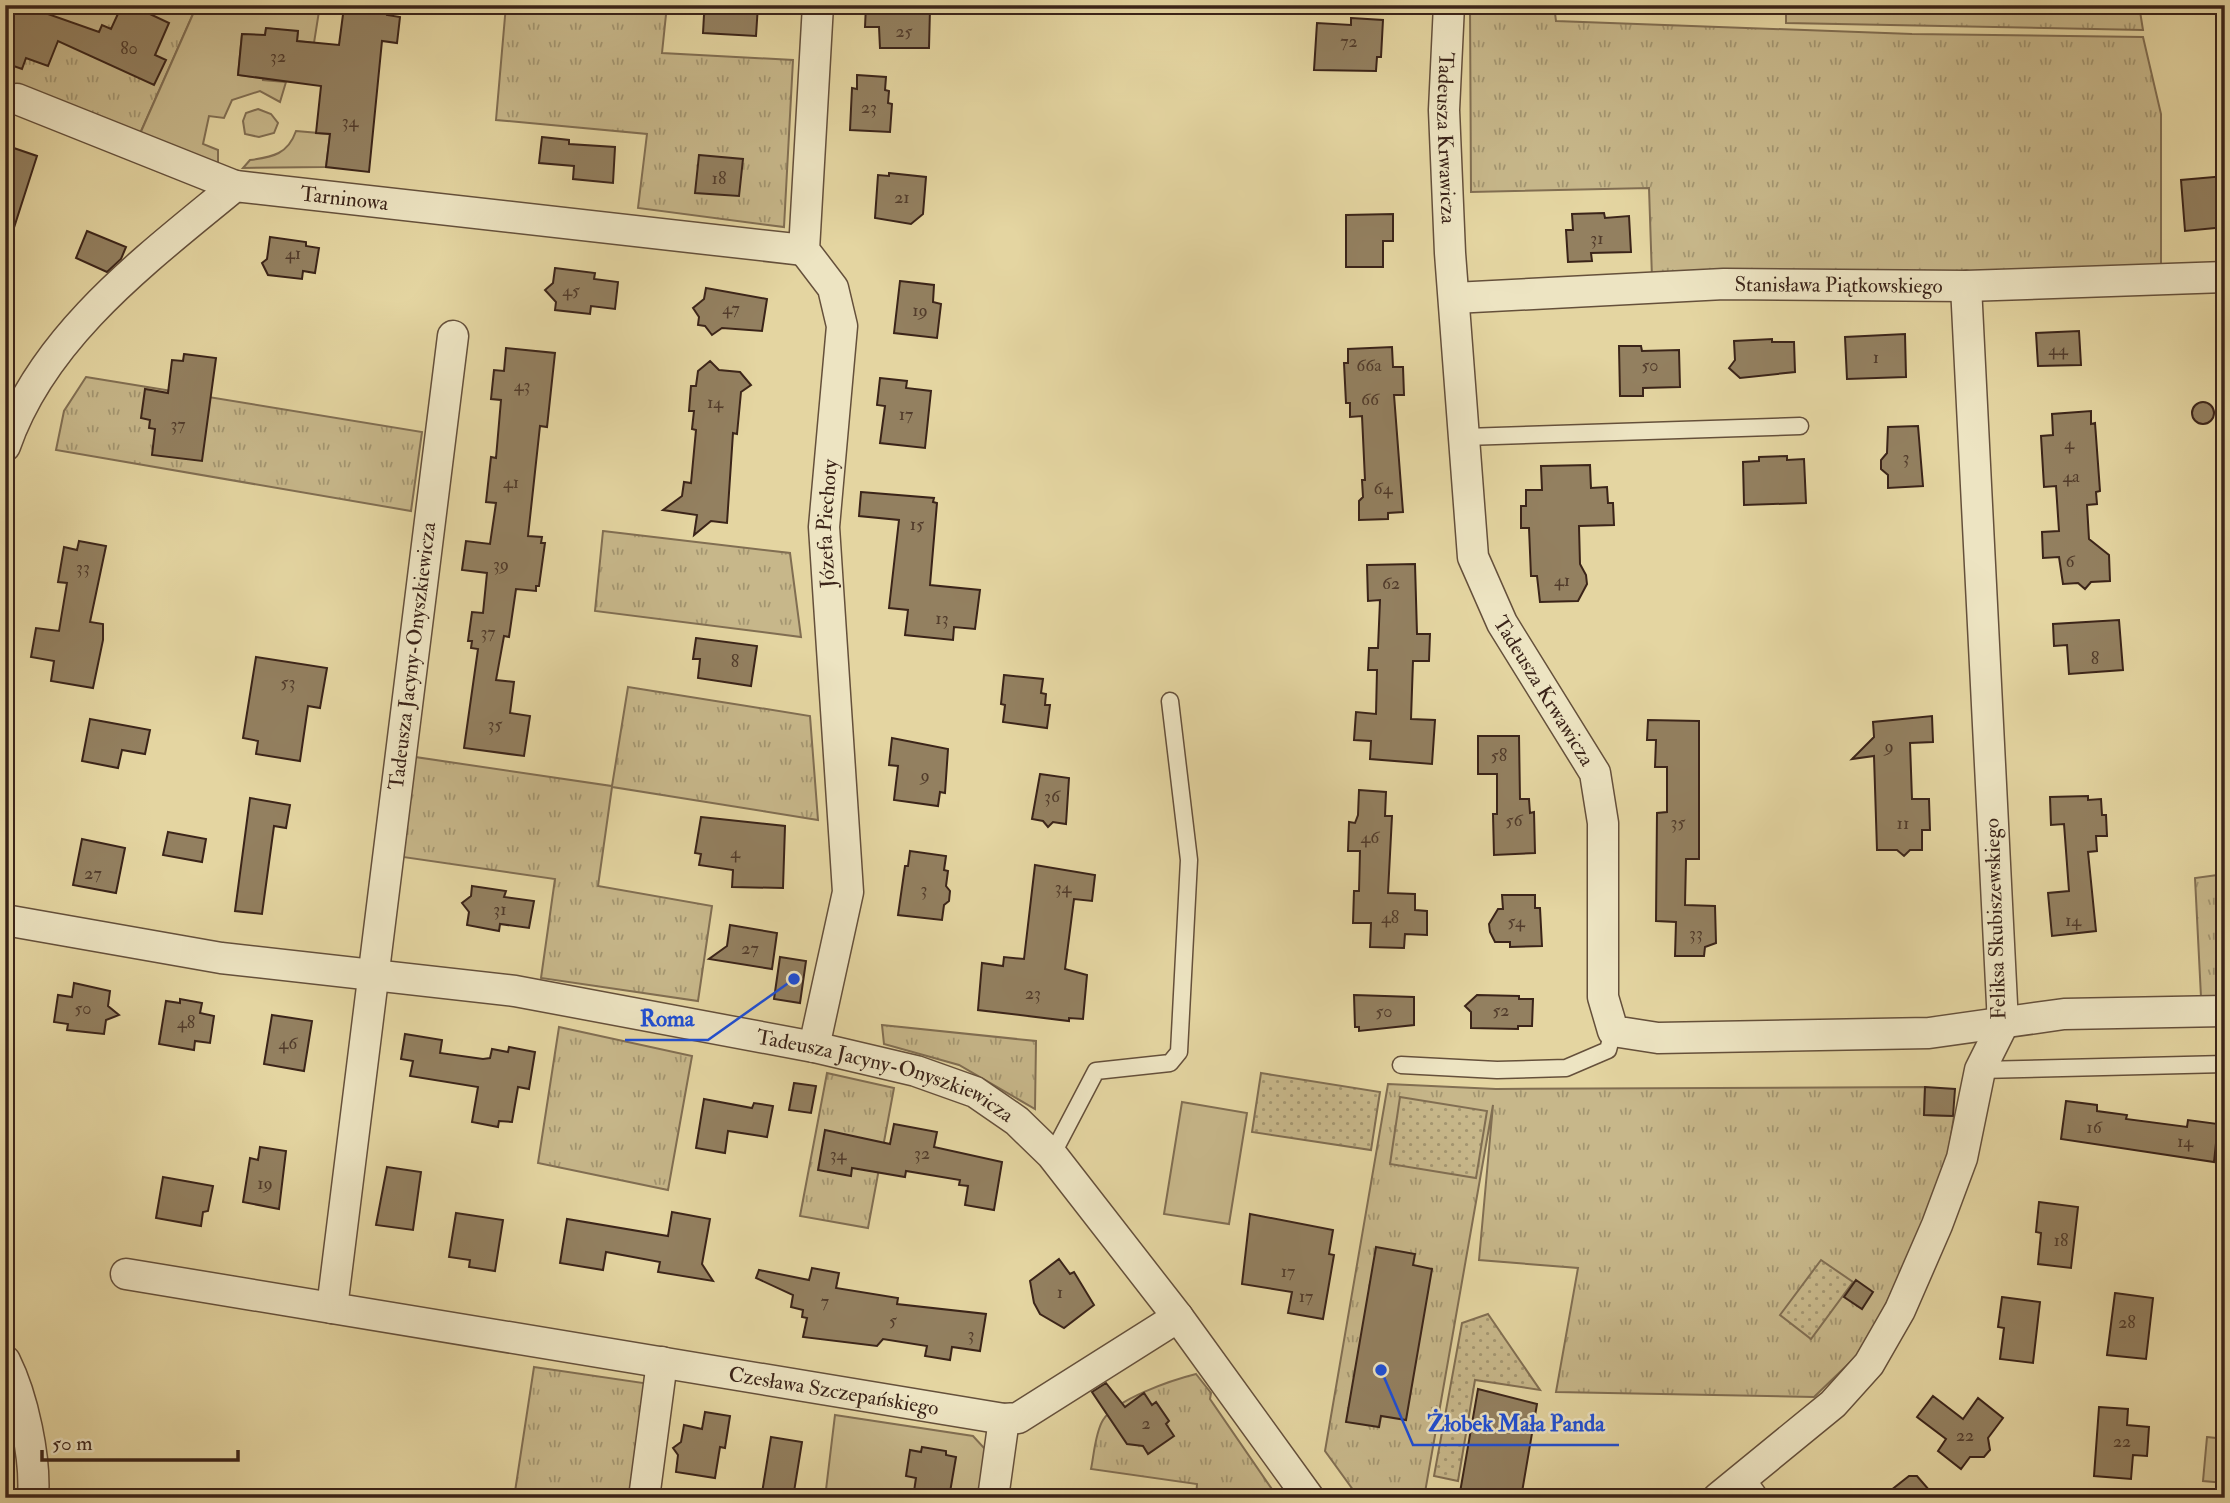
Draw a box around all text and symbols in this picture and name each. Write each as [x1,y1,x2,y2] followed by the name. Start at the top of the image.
[896,20,913,43] house number: 25
[1340,30,1358,53] house number: 72
[120,37,138,60] house number: 80
[270,45,286,68] house number: 32
[1430,51,1462,225] street label: Tadeusza Krwawicza
[861,96,877,119] house number: 23
[342,110,360,133] house number: 34
[712,167,726,190] house number: 18
[299,180,390,217] street label: Tarninowa
[894,186,910,209] house number: 21
[1590,227,1604,250] house number: 31
[285,242,301,265] house number: 41
[1734,271,1943,300] street label: Stanisława Piątkowskiego
[562,279,580,302] house number: 45
[722,297,740,320] house number: 47
[912,299,928,322] house number: 19
[2048,338,2069,361] house number: 44
[1873,346,1879,369] house number: 1
[1356,354,1382,377] house number: 66a
[1642,354,1658,377] house number: 50
[514,374,530,397] house number: 43
[1361,388,1380,411] house number: 66
[707,391,724,414] house number: 14
[899,403,913,426] house number: 17
[170,413,186,436] house number: 37
[2064,432,2075,455] house number: 4
[1903,446,1909,469] house number: 3
[811,457,844,590] street label: Józefa Piechoty
[2062,465,2080,488] house number: 4a
[503,471,519,494] house number: 41
[1374,477,1394,500] house number: 64
[910,513,924,536] house number: 15
[383,520,442,792] street label: Tadeusza Jacyny-Onyszkiewicza
[2065,550,2075,573] house number: 6
[493,553,509,576] house number: 39
[76,556,90,579] house number: 33
[1554,569,1570,592] house number: 41
[1382,572,1400,595] house number: 62
[935,607,949,630] house number: 13
[1487,611,1601,772] street label: Tadeusza Krwawicza
[480,621,496,644] house number: 37
[2091,647,2099,670] house number: 8
[731,650,739,673] house number: 8
[281,671,295,694] house number: 53
[488,713,502,736] house number: 35
[1882,735,1894,758] house number: 9
[1491,744,1507,767] house number: 58
[918,764,930,787] house number: 9
[1044,785,1061,808] house number: 36
[1506,809,1523,832] house number: 56
[1671,811,1685,834] house number: 35
[1897,812,1909,835] house number: 11
[1978,818,2013,1020] street label: Feliksa Skubiszewskiego
[1361,826,1380,849] house number: 46
[730,841,741,864] house number: 4
[84,862,102,885] house number: 27
[1055,876,1073,899] house number: 34
[921,878,927,901] house number: 3
[493,898,507,921] house number: 31
[1381,906,1399,929] house number: 48
[2065,909,2082,932] house number: 14
[1507,910,1526,933] house number: 54
[1689,922,1703,945] house number: 33
[741,937,759,960] house number: 27
[1025,982,1041,1005] house number: 23
[625,996,708,1040] callout: Roma
[75,997,91,1020] house number: 50
[1493,999,1509,1022] house number: 52
[1376,1000,1392,1023] house number: 50
[640,1004,696,1033] text: Roma
[177,1011,195,1034] house number: 48
[754,1023,1019,1129] street label: Tadeusza Jacyny-Onyszkiewicza
[279,1032,298,1055] house number: 46
[2086,1116,2103,1139] house number: 16
[2177,1130,2194,1153] house number: 14
[914,1142,930,1165] house number: 32
[830,1143,848,1166] house number: 34
[257,1172,273,1195] house number: 19
[2054,1229,2068,1252] house number: 18
[1281,1260,1295,1283] house number: 17
[1057,1281,1063,1304] house number: 1
[1299,1285,1313,1308] house number: 17
[821,1290,829,1313] house number: 7
[889,1309,897,1332] house number: 5
[2118,1311,2136,1334] house number: 28
[968,1323,974,1346] house number: 3
[727,1361,941,1422] street label: Czesława Szczepańskiego
[1413,1401,1619,1445] callout: Żłobek Mała Panda
[1427,1408,1606,1438] text: Żłobek Mała Panda
[1141,1412,1151,1435] house number: 2
[42,1419,238,1463] scale bar
[1956,1424,1974,1447] house number: 22
[52,1430,93,1457] text: 50 m
[2113,1430,2131,1453] house number: 22

